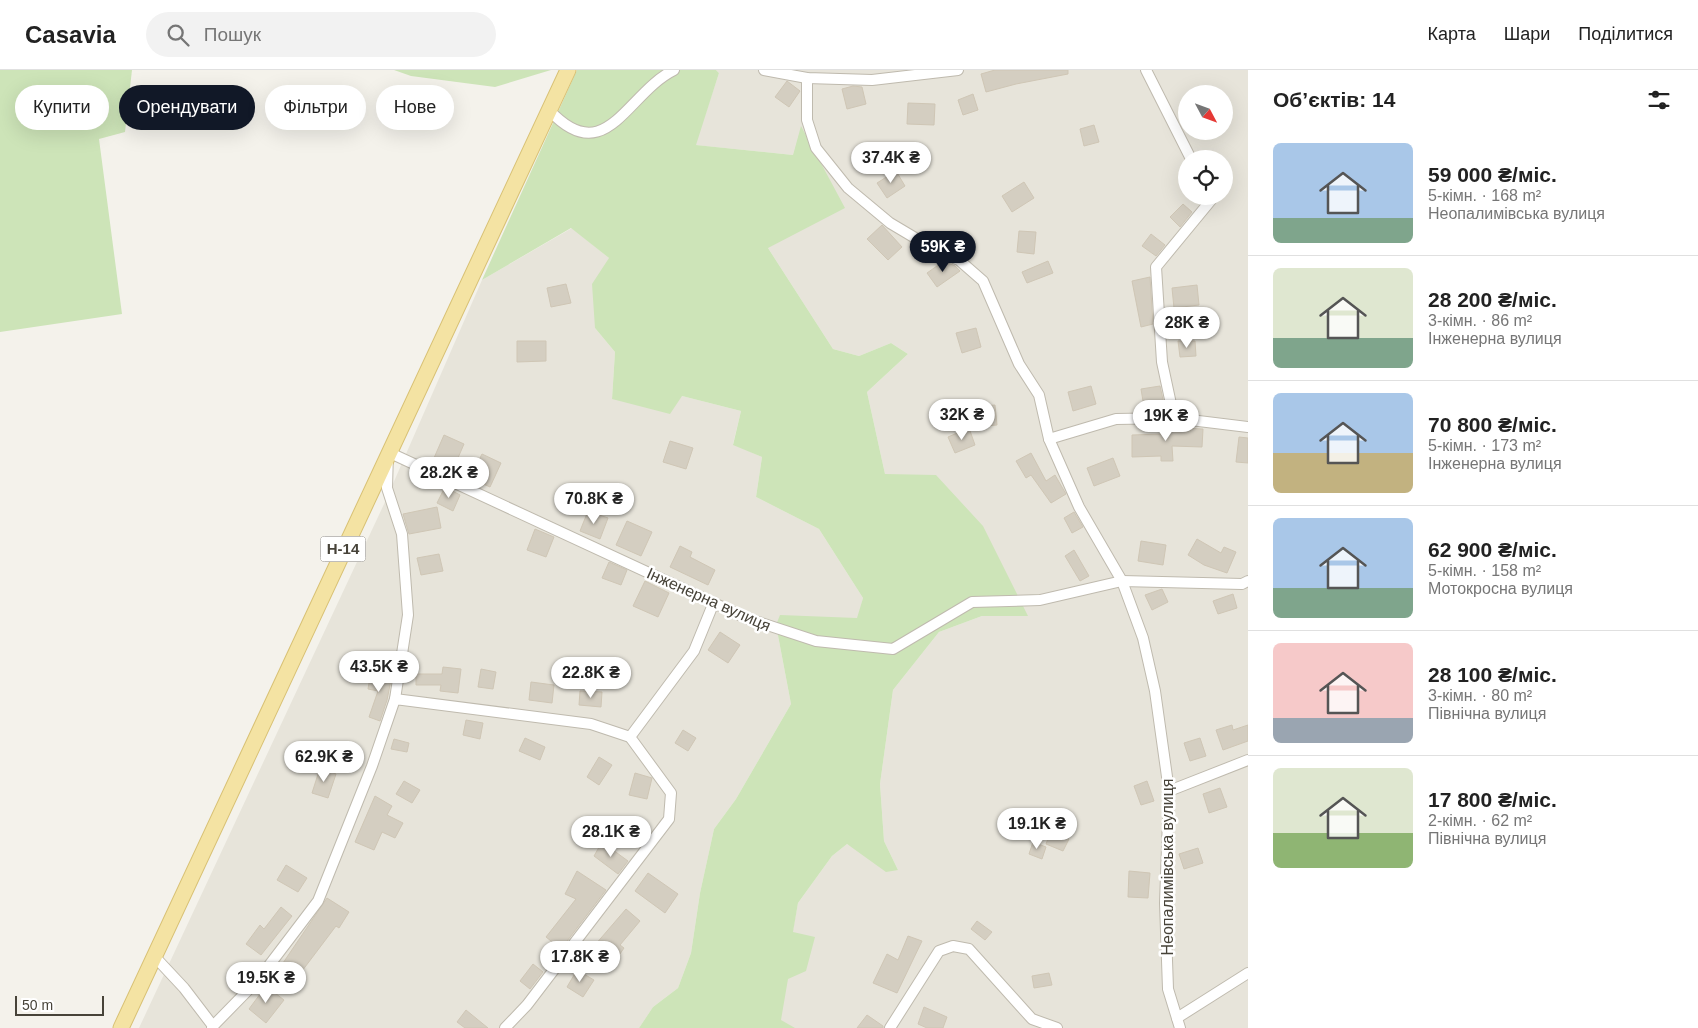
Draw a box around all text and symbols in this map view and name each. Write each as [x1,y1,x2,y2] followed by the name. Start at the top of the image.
[146,12,496,57] search box
[25,21,116,48] text: Casavia
[164,21,192,49] icon: search
[204,24,261,45] text: Пошук
[1428,24,1476,44] text: Карта
[1504,24,1550,44] text: Шари
[1578,24,1673,44] text: Поділитися
[15,85,109,130] chip: Купити
[119,85,255,130] chip: Орендувати
[265,85,366,130] chip: Фільтри
[376,85,454,130] chip: Нове
[1178,85,1232,140] north arrow
[1178,85,1233,205] map controls
[1645,86,1673,114] icon: filters
[1273,88,1395,111] text: Об’єктів: 14
[845,142,937,184] pin: 37.4K ₴
[862,149,920,166] text: 37.4K ₴
[1178,150,1233,205] button: locate
[1313,163,1373,223] icon: home
[1428,163,1557,186] text: 59 000 ₴/міс.
[1428,187,1541,204] text: 5-кімн. · 168 m²
[1428,205,1605,222] text: Неопалимівська вулиця
[908,230,978,273] pin: 59K ₴
[921,238,965,255] text: 59K ₴
[1313,288,1373,348] icon: home
[1428,288,1557,311] text: 28 200 ₴/міс.
[1152,306,1222,349] pin: 28K ₴
[1428,312,1532,329] text: 3-кімн. · 86 m²
[1165,314,1209,331] text: 28K ₴
[1428,330,1562,347] text: Інженерна вулиця
[927,398,997,441] pin: 32K ₴
[1131,400,1201,442] pin: 19K ₴
[940,406,984,423] text: 32K ₴
[1144,407,1188,424] text: 19K ₴
[1313,413,1373,473] icon: home
[1428,413,1557,436] text: 70 800 ₴/міс.
[1428,437,1541,454] text: 5-кімн. · 173 m²
[1428,455,1562,472] text: Інженерна вулиця
[403,456,495,499] pin: 28.2K ₴
[420,464,478,481] text: 28.2K ₴
[548,482,640,525] pin: 70.8K ₴
[565,490,623,507] text: 70.8K ₴
[320,536,366,562] road number: Н-14
[1313,538,1373,598] icon: home
[1428,538,1557,561] text: 62 900 ₴/міс.
[1428,562,1541,579] text: 5-кімн. · 158 m²
[644,565,773,634] street label: Інженерна вулиця
[1428,580,1573,597] text: Мотокросна вулиця
[333,650,425,693] pin: 43.5K ₴
[545,656,637,699] pin: 22.8K ₴
[350,658,408,675] text: 43.5K ₴
[1313,663,1373,723] icon: home
[1428,663,1557,686] text: 28 100 ₴/міс.
[562,664,620,681] text: 22.8K ₴
[1428,687,1532,704] text: 3-кімн. · 80 m²
[1428,705,1546,722] text: Північна вулиця
[278,740,370,783] pin: 62.9K ₴
[295,748,353,765] text: 62.9K ₴
[1159,779,1176,956] street label: Неопалимівська вулиця
[1313,788,1373,848] icon: home
[1428,788,1557,811] text: 17 800 ₴/міс.
[991,808,1083,850] pin: 19.1K ₴
[1428,812,1532,829] text: 2-кімн. · 62 m²
[1008,815,1066,832] text: 19.1K ₴
[565,816,657,858] pin: 28.1K ₴
[582,823,640,840] text: 28.1K ₴
[1428,830,1546,847] text: Північна вулиця
[534,940,626,983] pin: 17.8K ₴
[551,948,609,965] text: 17.8K ₴
[220,962,312,1004] pin: 19.5K ₴
[237,969,295,986] text: 19.5K ₴
[15,993,104,1016] scale bar
[22,997,53,1013] text: 50 m

